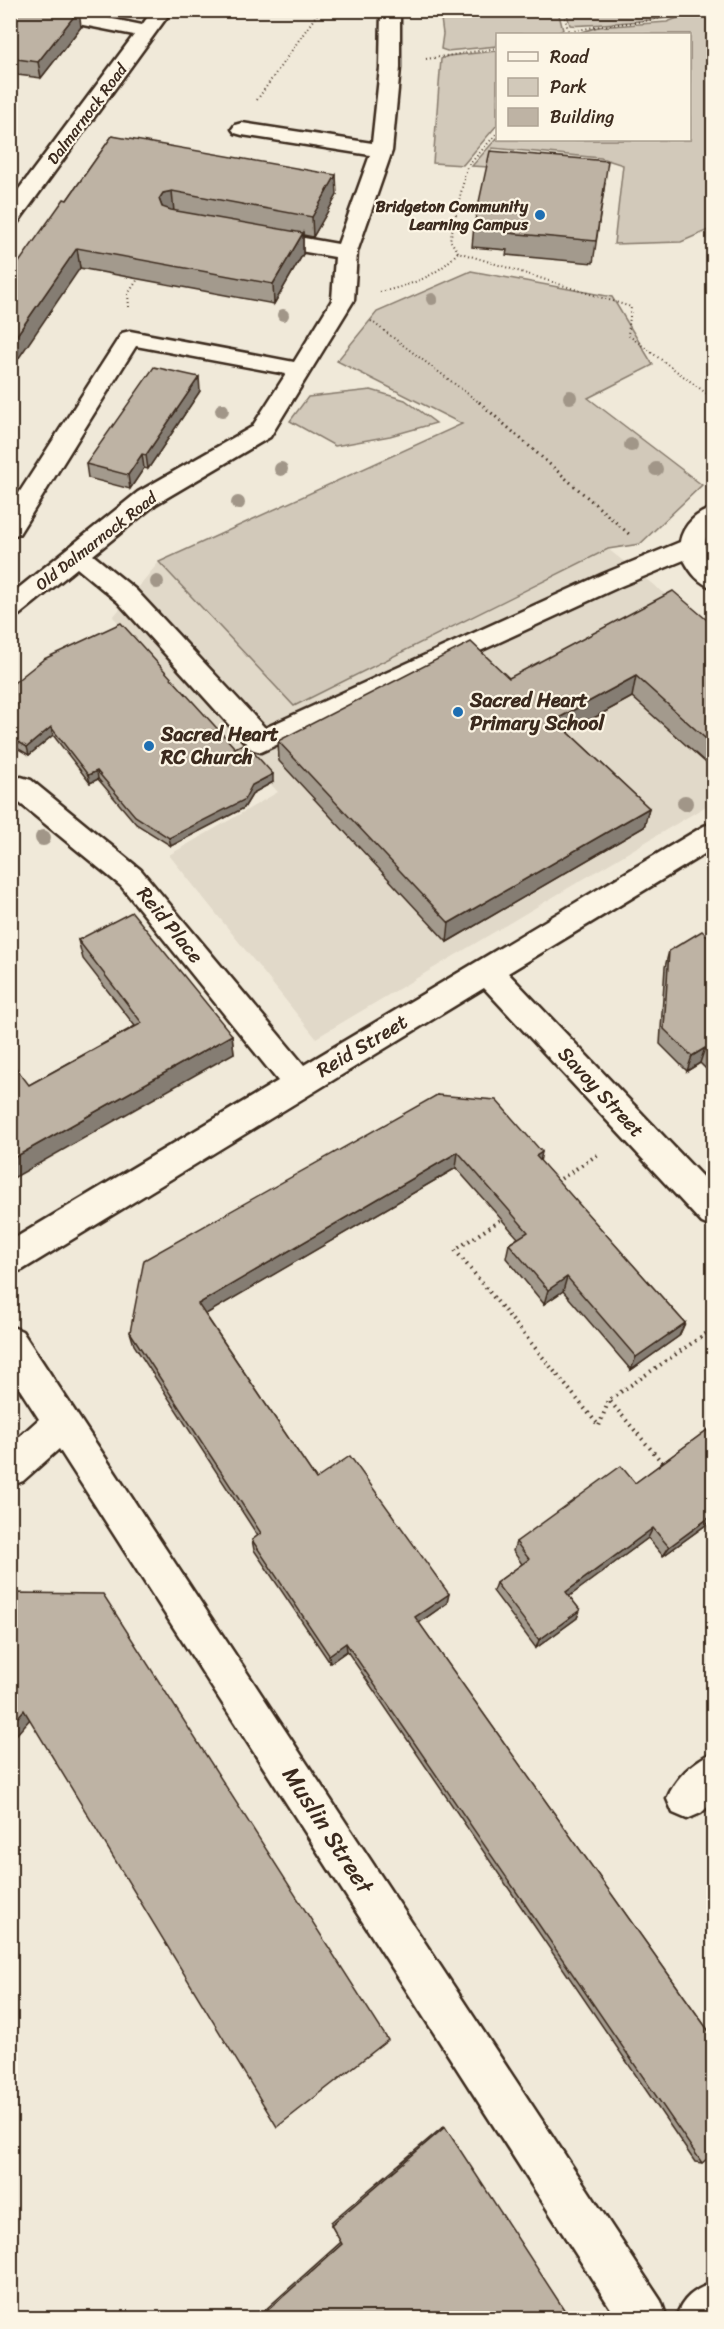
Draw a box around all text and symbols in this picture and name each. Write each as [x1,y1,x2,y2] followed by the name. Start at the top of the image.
[496,33,691,141] legend
[550,41,590,73] text: Road
[39,56,136,171] street label: Dalmarnock Road
[550,71,587,103] text: Park
[550,101,614,133] text: Building
[375,192,529,239] place label: Bridgeton Community Learning Campus
[533,208,547,222] marker: Bridgeton Community Learning Campus
[29,483,165,598] street label: Old Dalmarnock Road
[469,683,605,741] place label: Sacred Heart Primary School
[451,705,465,719] marker: Sacred Heart Primary School
[160,717,279,775] place label: Sacred Heart RC Church
[142,739,156,753] marker: Sacred Heart RC Church
[128,878,212,972] street label: Reid Place
[309,1005,415,1087] street label: Reid Street
[549,1038,653,1146] street label: Savoy Street
[271,1758,386,1903] street label: Muslin Street

